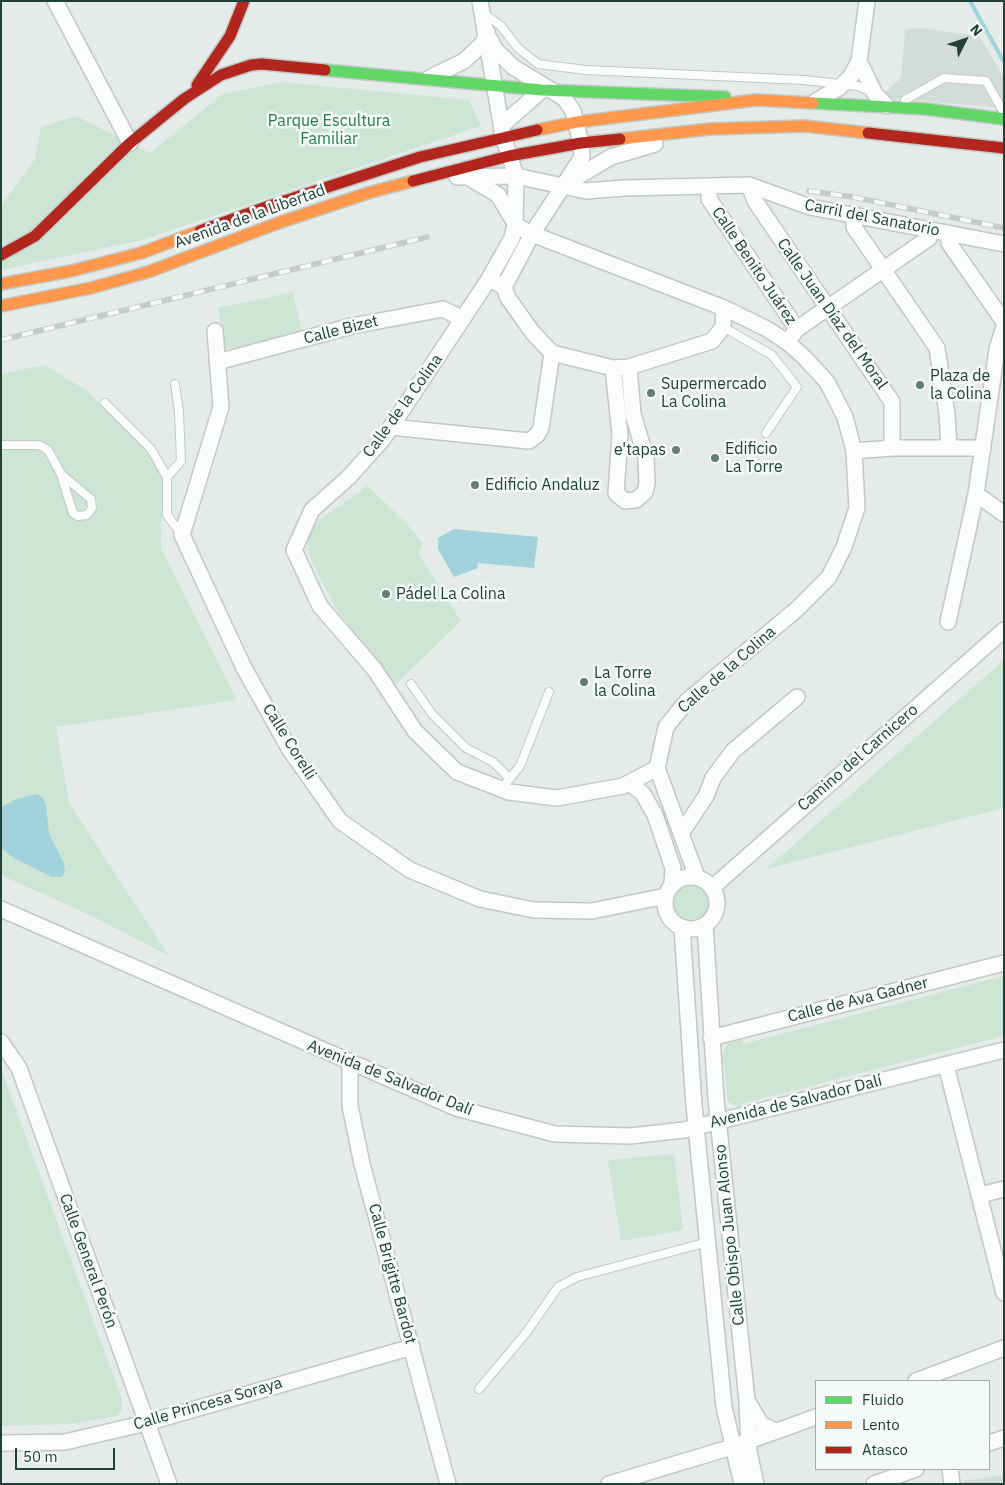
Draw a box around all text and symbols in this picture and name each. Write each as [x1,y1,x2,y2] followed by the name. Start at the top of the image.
[940,15,990,65] north arrow
[966,20,986,40] text: N
[268,111,390,149] park label: Parque Escultura Familiar
[172,181,328,253] street label: Avenida de la Libertad
[803,195,941,241] street label: Carril del Sanatorio
[707,203,801,329] street label: Calle Benito Juárez
[773,235,891,393] street label: Calle Juan Díaz del Moral
[302,312,380,348] street label: Calle Bizet
[359,351,447,461] street label: Calle de la Colina
[930,366,992,404] place label: Plaza de la Colina
[661,374,767,412] place label: Supermercado La Colina
[914,379,926,391] marker: Plaza de la Colina
[645,387,657,399] marker: Supermercado La Colina
[725,439,783,477] place label: Edificio La Torre
[614,440,666,460] place label: e'tapas
[670,444,682,456] marker: e'tapas
[709,452,721,464] marker: Edificio La Torre
[485,475,599,495] place label: Edificio Andaluz
[469,479,481,491] marker: Edificio Andaluz
[396,584,505,604] place label: Pádel La Colina
[380,588,392,600] marker: Pádel La Colina
[674,622,780,718] street label: Calle de la Colina
[594,663,656,701] place label: La Torre la Colina
[578,676,590,688] marker: La Torre la Colina
[794,700,922,816] street label: Camino del Carnicero
[258,701,320,783] street label: Calle Corelli
[786,973,930,1027] street label: Calle de Ava Gadner
[304,1036,476,1120] street label: Avenida de Salvador Dalí
[708,1071,884,1133] street label: Avenida de Salvador Dalí
[711,1143,749,1327] street label: Calle Obispo Juan Alonso
[55,1191,121,1331] street label: Calle General Perón
[364,1202,420,1346] street label: Calle Brigitte Bardot
[131,1374,285,1434] street label: Calle Princesa Soraya
[815,1380,990,1470] legend
[862,1390,904,1409] text: Fluido
[862,1415,900,1434] text: Lento
[18,1438,118,1470] scale bar
[862,1440,908,1459] text: Atasco
[23,1447,58,1466] text: 50 m

